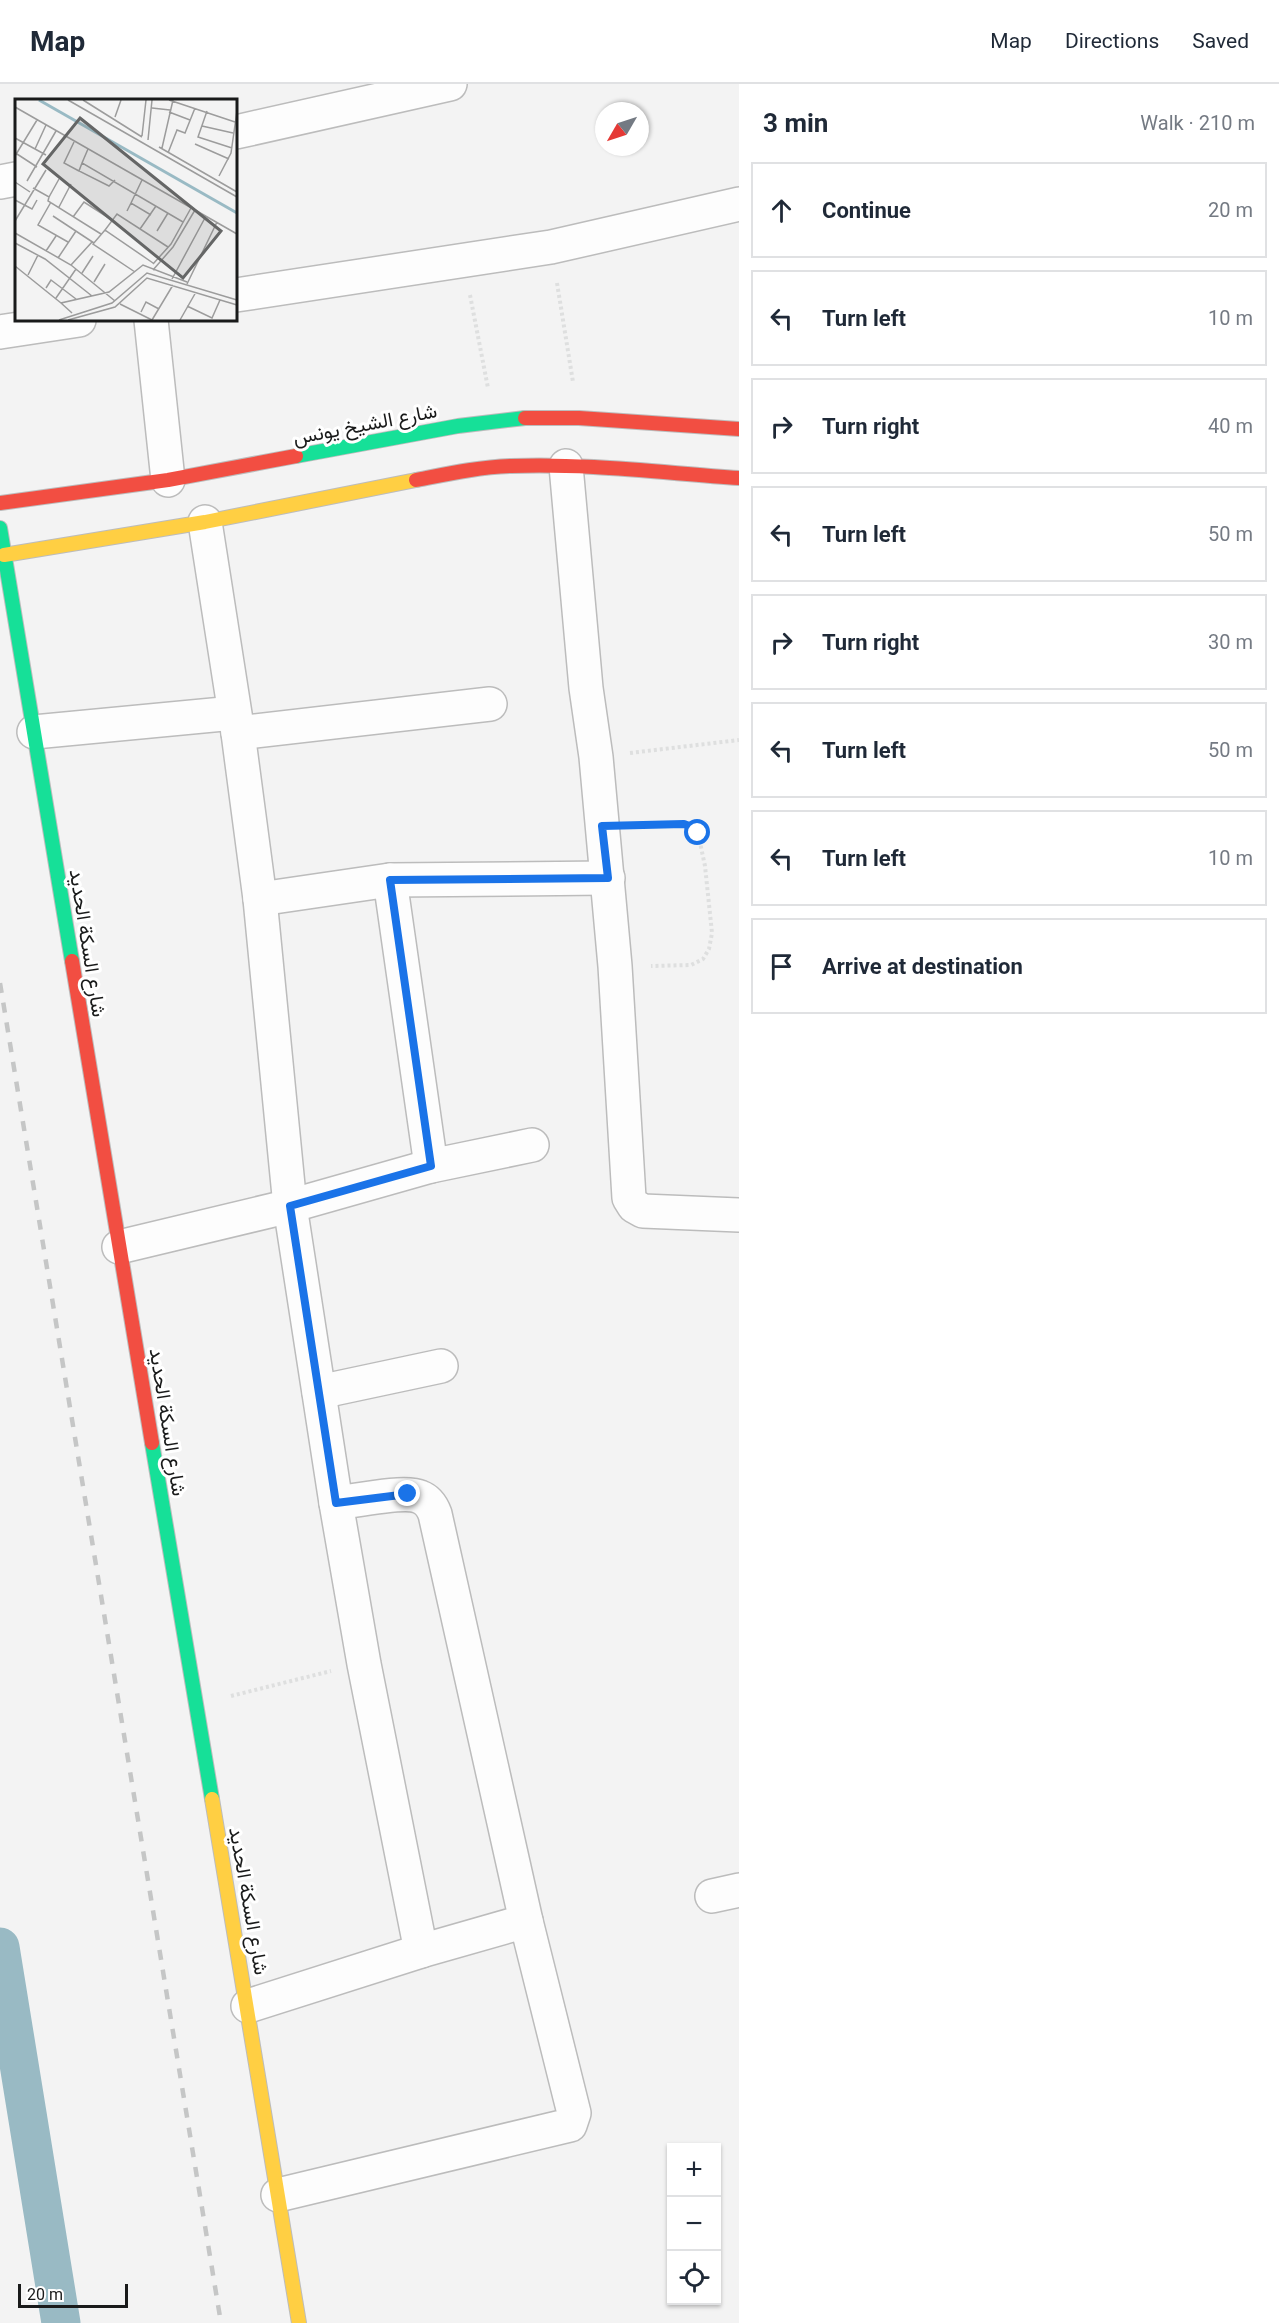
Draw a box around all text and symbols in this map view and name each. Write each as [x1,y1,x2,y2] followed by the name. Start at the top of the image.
[30,25,85,58] text: Map
[990,29,1032,53] text: Map
[1065,29,1159,53] text: Directions
[1192,29,1249,53] text: Saved
[15,99,237,321] inset map
[595,102,649,156] north arrow
[763,108,828,138] text: 3 min
[1140,111,1255,135] text: Walk · 210 m
[765,194,798,227] icon: ahead
[822,198,911,223] text: Continue
[1208,198,1253,222] text: 20 m
[765,302,798,335] icon: left
[822,306,906,331] text: Turn left
[1208,306,1253,330] text: 10 m
[291,398,439,452] street label: شارع الشيخ يونس
[765,410,798,443] icon: right
[822,414,919,439] text: Turn right
[1208,414,1253,438] text: 40 m
[765,518,798,551] icon: left
[822,522,906,547] text: Turn left
[1208,522,1253,546] text: 50 m
[765,626,798,659] icon: right
[822,630,919,655] text: Turn right
[1208,630,1253,654] text: 30 m
[765,734,798,767] icon: left
[822,738,906,763] text: Turn left
[1208,738,1253,762] text: 50 m
[684,819,710,845] route start
[765,842,798,875] icon: left
[822,846,906,871] text: Turn left
[1208,846,1253,870] text: 10 m
[62,867,112,1019] street label: شارع السكة الحديد
[765,950,798,983] icon: arrive
[822,954,1023,979] text: Arrive at destination
[142,1346,192,1498] street label: شارع السكة الحديد
[394,1480,420,1506] route end
[222,1825,274,1977] street label: شارع السكة الحديد
[667,2143,721,2305] map controls
[667,2143,721,2197] button: +
[667,2197,721,2251] button: −
[667,2251,721,2305] button: locate
[18,2281,128,2308] scale bar
[27,2285,63,2304] text: 20 m

